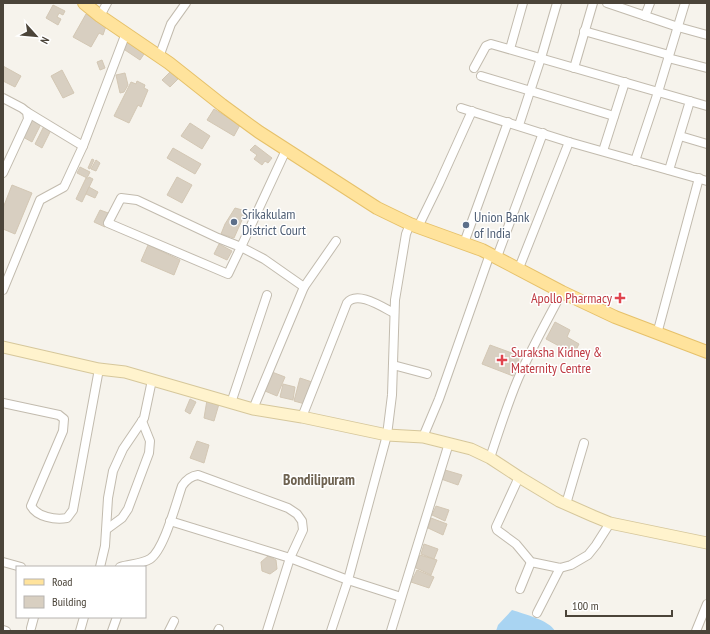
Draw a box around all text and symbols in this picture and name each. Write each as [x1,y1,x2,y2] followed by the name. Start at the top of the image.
[16,16,56,56] north arrow
[37,35,52,46] text: N
[242,205,306,239] place label: Srikakulam District Court
[474,208,530,242] place label: Union Bank of India
[229,217,239,227] marker: Srikakulam District Court
[461,220,471,230] marker: Union Bank of India
[531,289,613,307] place label: Apollo Pharmacy
[615,293,625,303] marker: Apollo Pharmacy
[511,343,602,377] place label: Suraksha Kidney & Maternity Centre
[496,354,508,366] marker: Suraksha Kidney & Maternity Centre
[283,470,355,489] district label: Bondilipuram
[16,566,146,618] legend
[52,574,72,589] text: Road
[566,592,672,618] scale bar
[52,594,87,609] text: Building
[572,598,599,613] text: 100 m

